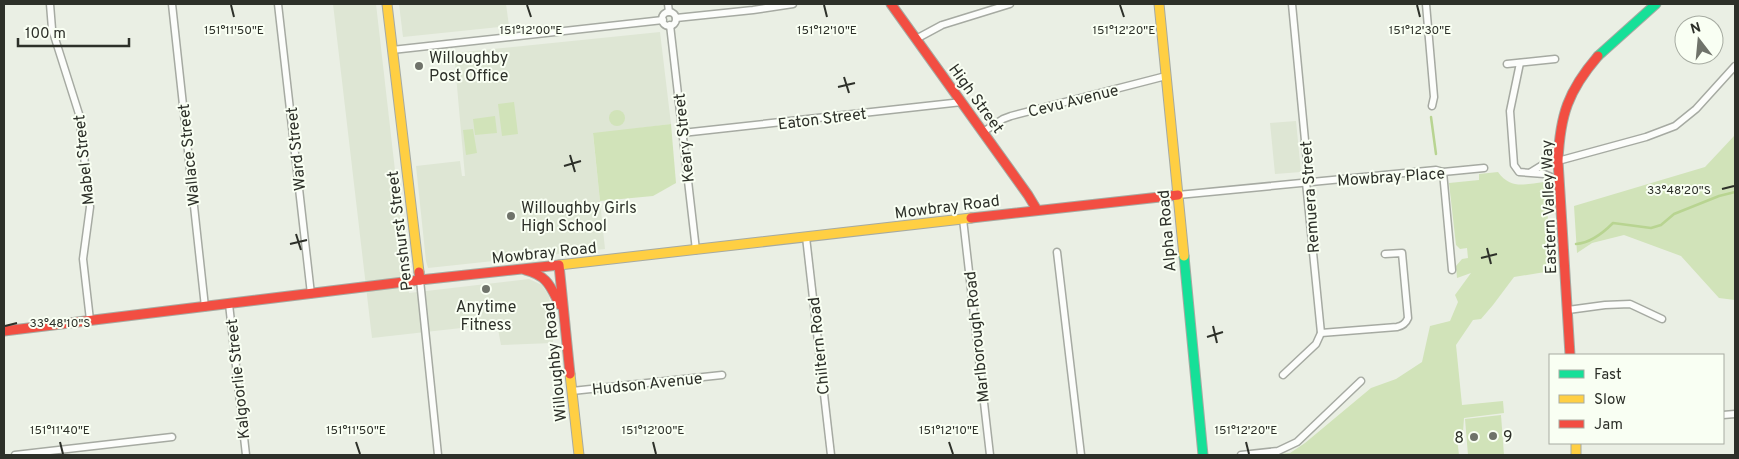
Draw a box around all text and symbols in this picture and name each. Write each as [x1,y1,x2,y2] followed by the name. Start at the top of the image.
[18,15,129,47] scale bar
[1674,15,1724,65] north arrow
[1689,19,1703,39] text: N
[204,23,264,39] text: 151°11'50"E
[499,23,563,39] text: 151°12'00"E
[797,23,857,39] text: 151°12'10"E
[1093,23,1155,39] text: 151°12'20"E
[1389,23,1451,39] text: 151°12'30"E
[25,25,66,44] text: 100 m
[429,49,508,87] place label: Willoughby Post Office
[413,60,425,72] marker: Willoughby Post Office
[943,60,1007,138] street label: High Street
[1026,81,1121,123] street label: Cevu Avenue
[670,92,700,184] street label: Keary Street
[175,103,205,207] street label: Wallace Street
[777,105,868,135] street label: Eaton Street
[283,106,311,192] street label: Ward Street
[70,114,100,206] street label: Mabel Street
[1538,139,1562,274] street label: Eastern Valley Way
[1297,140,1325,254] street label: Remuera Street
[1336,164,1446,192] street label: Mowbray Place
[384,170,418,292] street label: Penshurst Street
[1647,183,1711,199] text: 33°48'20"S
[1154,189,1182,273] street label: Alpha Road
[894,192,1001,224] street label: Mowbray Road
[521,199,637,237] place label: Willoughby Girls High School
[505,210,517,222] marker: Willoughby Girls High School
[491,239,598,269] street label: Mowbray Road
[961,270,995,403] street label: Marlborough Road
[480,283,492,295] marker: Anytime Fitness
[805,296,835,396] street label: Chiltern Road
[456,298,516,336] place label: Anytime Fitness
[540,301,572,422] street label: Willoughby Road
[30,316,90,332] text: 33°48'10"S
[223,318,255,440] street label: Kalgoorlie Street
[1549,354,1724,444] legend
[1594,366,1622,385] text: Fast
[591,369,703,401] street label: Hudson Avenue
[1594,391,1626,410] text: Slow
[1594,416,1623,435] text: Jam
[30,423,90,439] text: 151°11'40"E
[326,423,386,439] text: 151°11'50"E
[621,423,685,439] text: 151°12'00"E
[919,423,979,439] text: 151°12'10"E
[1215,423,1277,439] text: 151°12'20"E
[1503,428,1513,448] place label: 9
[1454,429,1464,449] place label: 8
[1487,430,1499,442] marker: 9
[1468,431,1480,443] marker: 8

